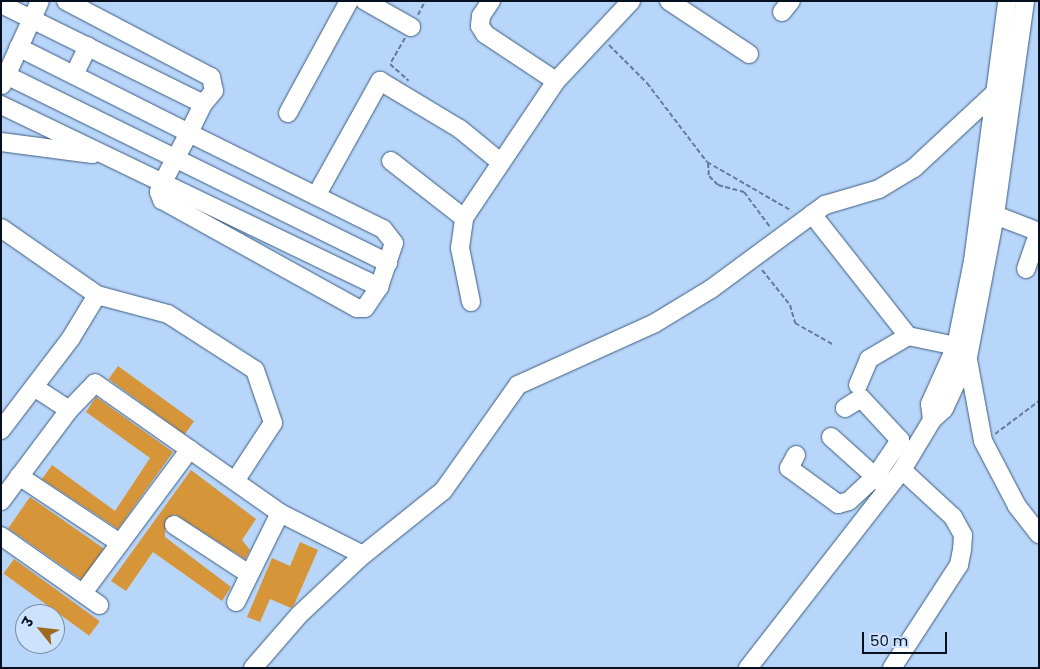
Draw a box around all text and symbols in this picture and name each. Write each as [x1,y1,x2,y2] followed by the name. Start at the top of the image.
[15,604,65,654] north arrow
[17,614,38,631] text: उ
[865,622,950,654] scale bar
[870,630,908,651] text: 50 m

